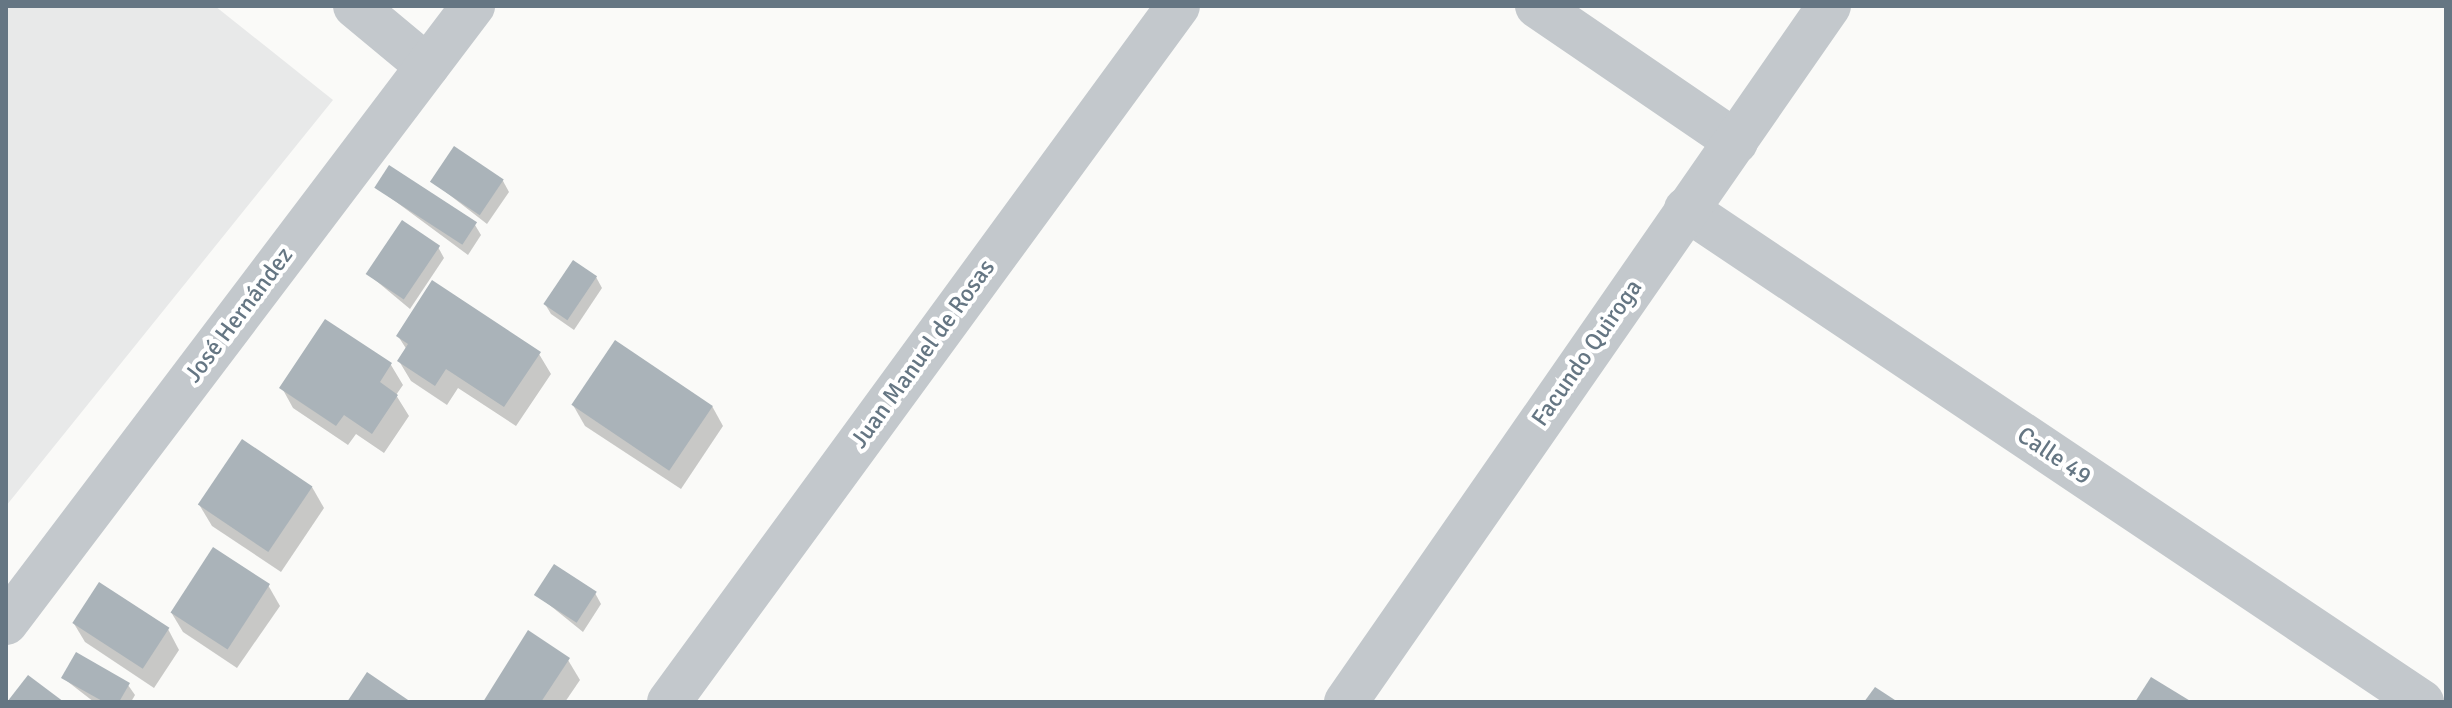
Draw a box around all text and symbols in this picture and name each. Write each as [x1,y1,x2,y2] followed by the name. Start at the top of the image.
[179,242,299,388] street label: José Hernández
[845,254,1001,454] street label: Juan Manuel de Rosas
[1526,274,1648,432] street label: Facundo Quiroga
[2011,421,2097,491] street label: Calle 49

